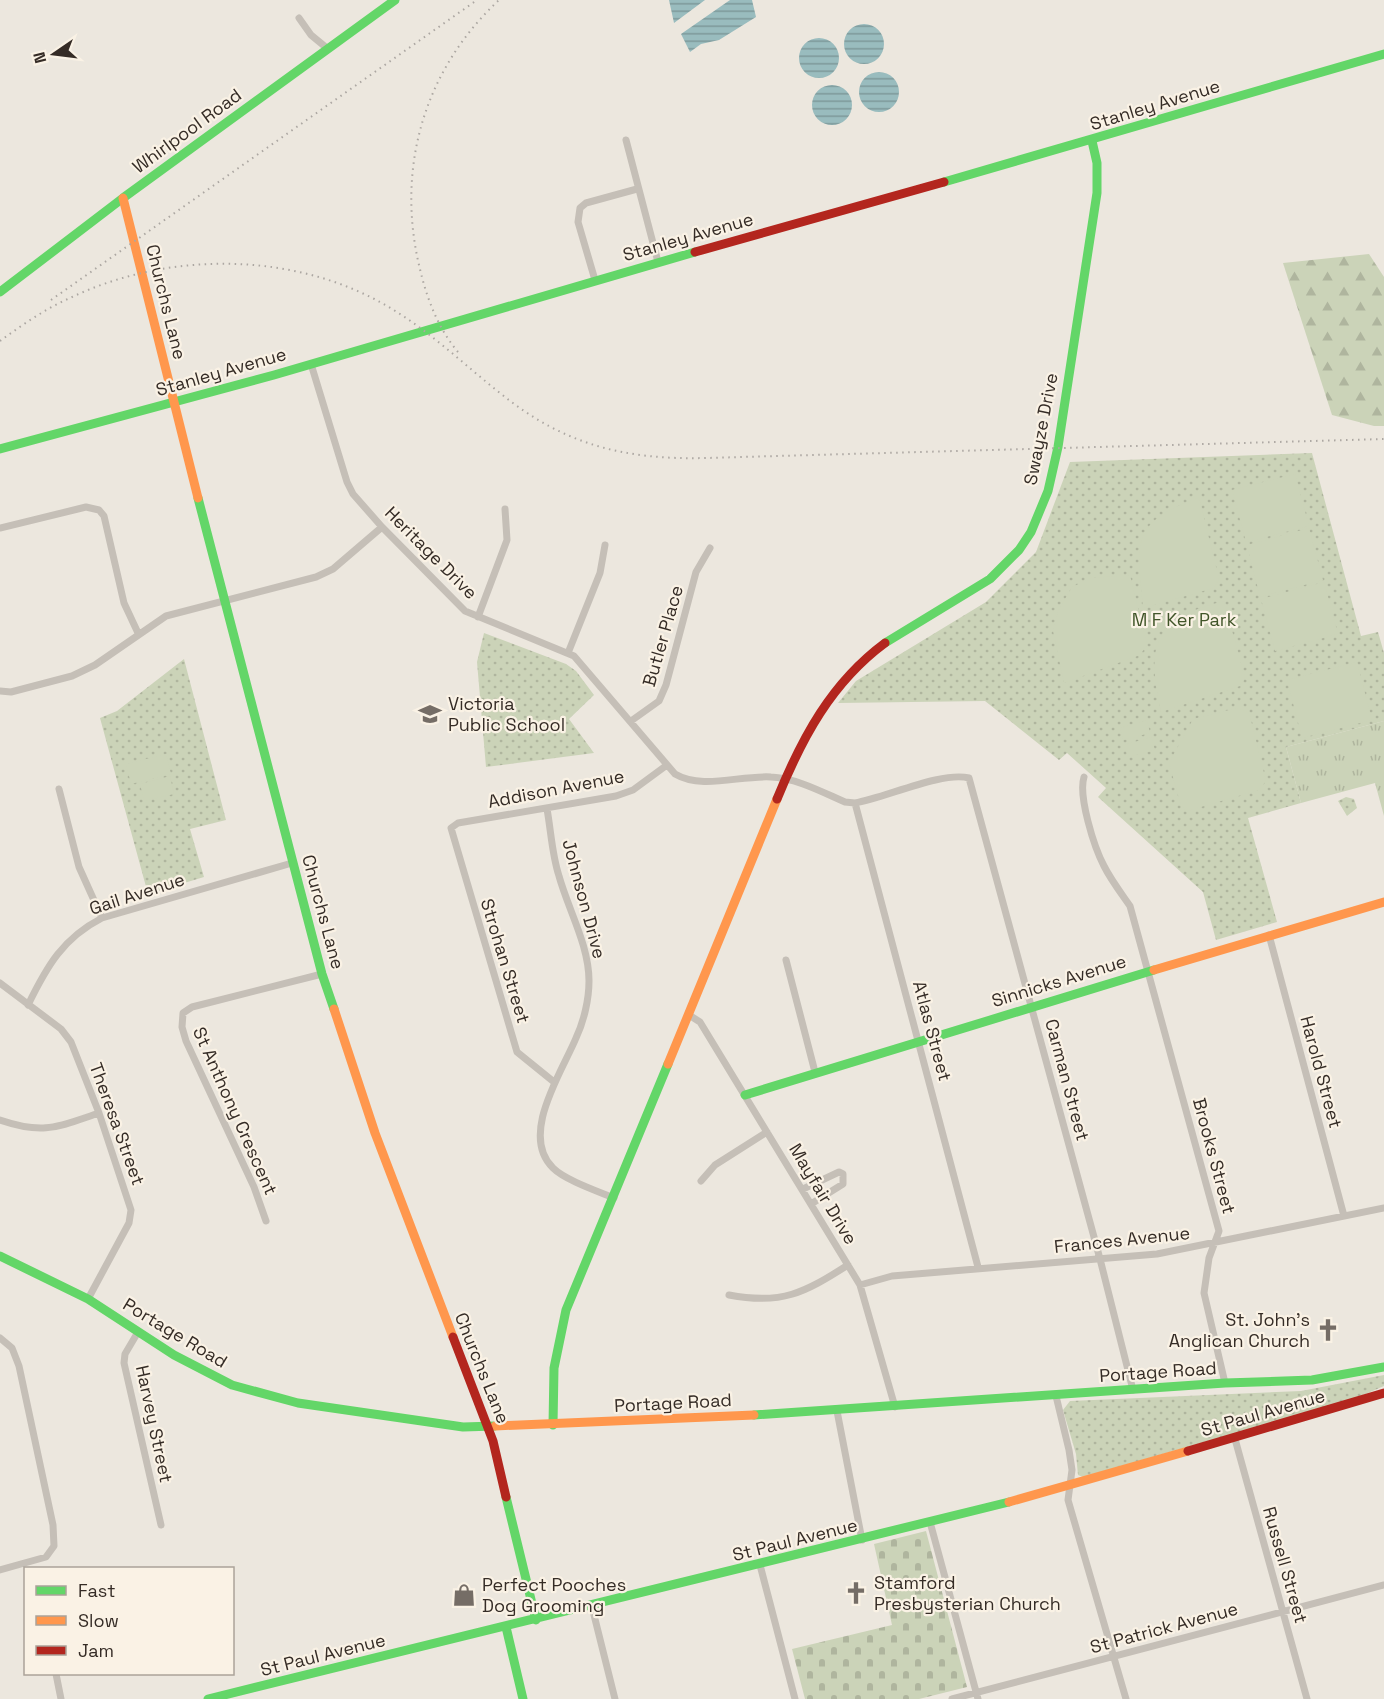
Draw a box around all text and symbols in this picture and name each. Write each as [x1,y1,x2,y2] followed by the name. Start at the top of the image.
[24,24,84,84] north arrow
[28,50,51,65] text: N
[1087,74,1223,135] street label: Stanley Avenue
[128,83,246,178] street label: Whirlpool Road
[620,207,756,266] street label: Stanley Avenue
[141,242,192,362] street label: Churchs Lane
[153,342,289,401] street label: Stanley Avenue
[1018,371,1063,487] street label: Swayze Drive
[380,501,483,604] street label: Heritage Drive
[637,582,688,689] street label: Butler Place
[1132,608,1237,631] park label: M F Ker Park
[448,692,565,736] place label: Victoria Public School
[417,701,443,727] school or university icon: Victoria Public School
[486,764,626,813] street label: Addison Avenue
[557,837,611,961] street label: Johnson Drive
[297,852,350,972] street label: Churchs Lane
[86,867,187,920] street label: Gail Avenue
[476,896,535,1026] street label: Strohan Street
[989,949,1129,1012] street label: Sinnicks Avenue
[908,978,957,1084] street label: Atlas Street
[1295,1013,1348,1131] street label: Harold Street
[1040,1016,1095,1143] street label: Carman Street
[188,1023,283,1198] street label: St Anthony Crescent
[85,1059,150,1188] street label: Theresa Street
[1188,1095,1241,1216] street label: Brooks Street
[784,1139,863,1248] street label: Mayfair Drive
[1053,1221,1191,1258] street label: Frances Avenue
[119,1292,232,1373] street label: Portage Road
[1169,1308,1310,1352] place label: St. John's Anglican Church
[450,1309,515,1427] street label: Churchs Lane
[1315,1317,1341,1343] church icon: St. John's Anglican Church
[1098,1356,1218,1387] street label: Portage Road
[131,1363,178,1485] street label: Harvey Street
[1198,1384,1328,1441] street label: St Paul Avenue
[614,1388,732,1417] street label: Portage Road
[1258,1504,1313,1626] street label: Russell Street
[730,1513,860,1566] street label: St Paul Avenue
[24,1567,234,1675] legend
[874,1571,1061,1615] place label: Stamford Presbysterian Church
[482,1573,626,1617] place label: Perfect Pooches Dog Grooming
[78,1579,115,1602] text: Fast
[843,1580,869,1606] church icon: Stamford Presbysterian Church
[451,1582,477,1608] shop icon: Perfect Pooches Dog Grooming
[1087,1597,1240,1658] street label: St Patrick Avenue
[78,1609,119,1632] text: Slow
[258,1628,388,1681] street label: St Paul Avenue
[78,1639,114,1662] text: Jam

